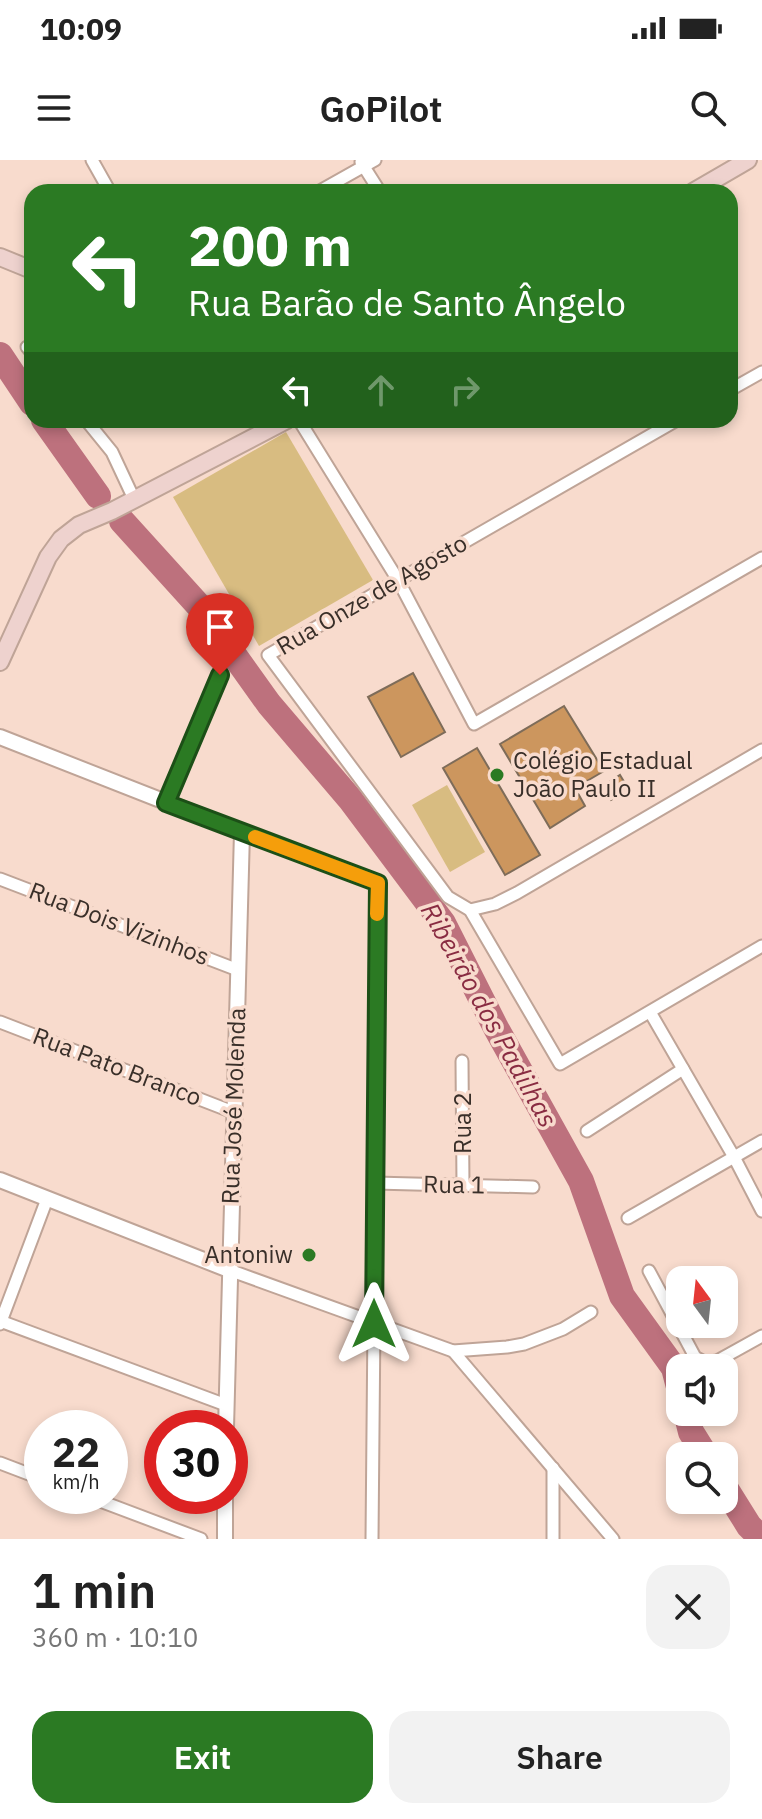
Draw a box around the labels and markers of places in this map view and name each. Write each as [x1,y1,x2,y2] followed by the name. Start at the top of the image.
[186,593,254,675] pin
[513,744,692,804] place label: Colégio Estadual João Paulo II
[488,766,506,784] marker: Colégio Estadual João Paulo II
[204,1238,293,1270] place label: Antoniw
[300,1246,318,1264] marker: Antoniw

